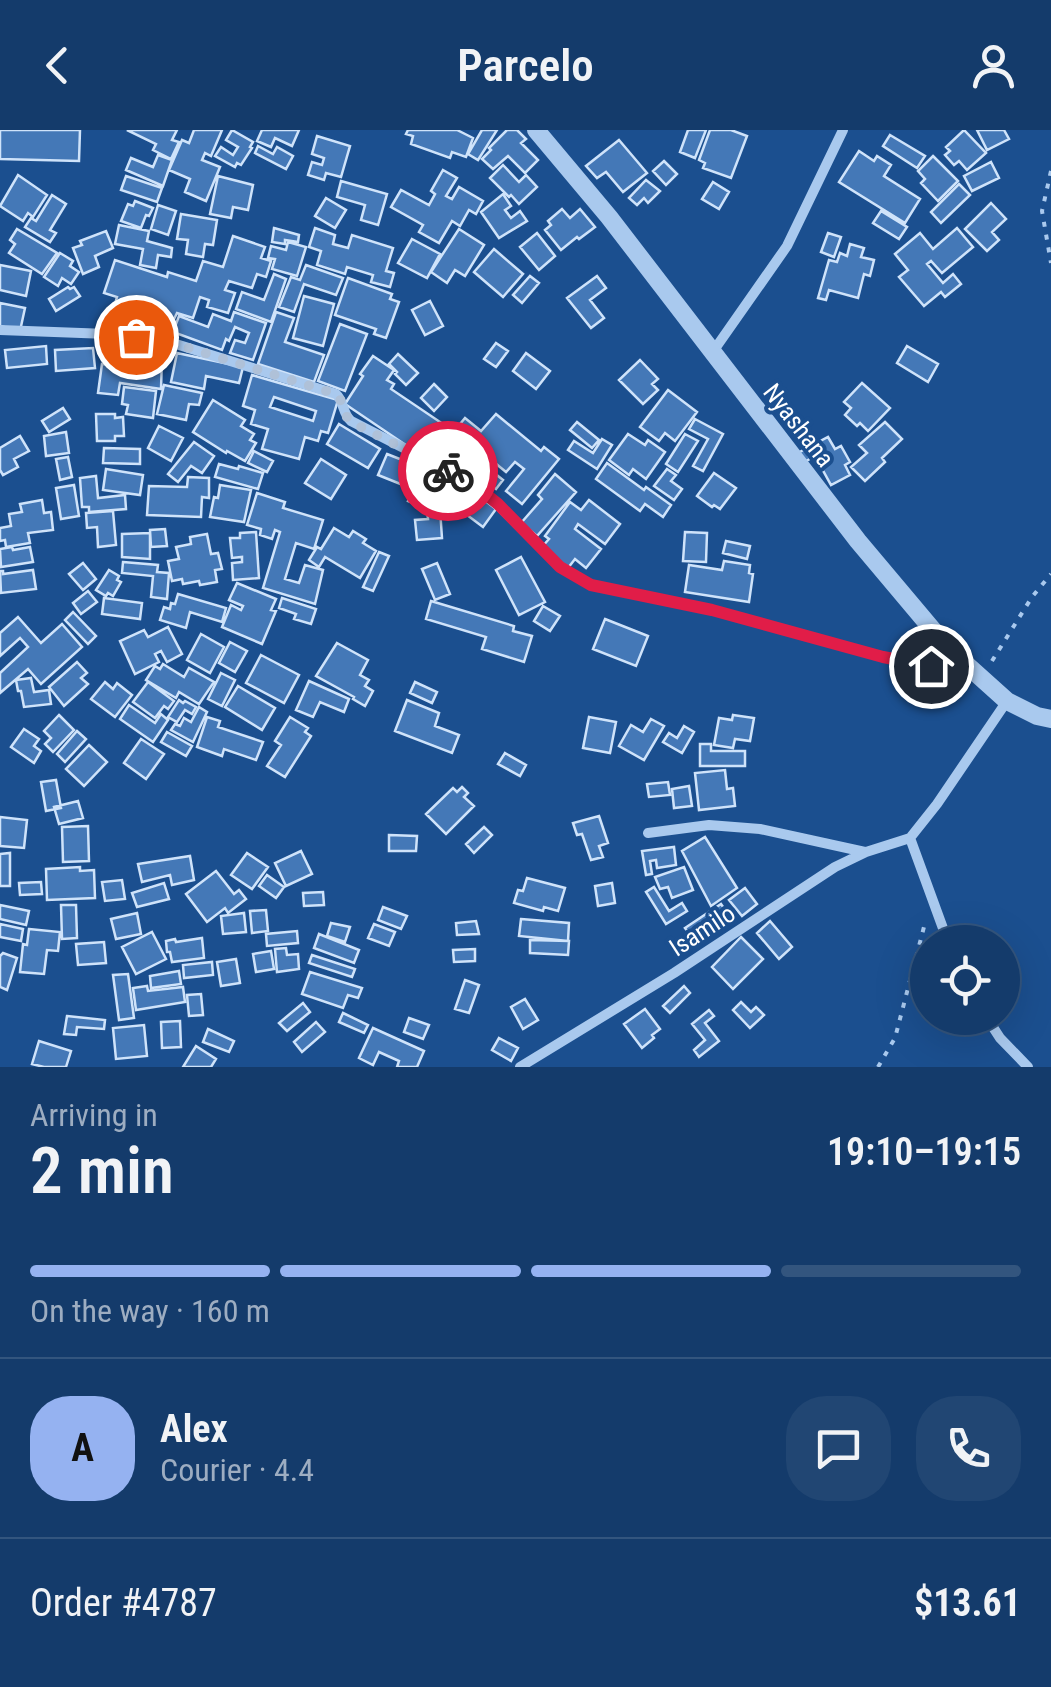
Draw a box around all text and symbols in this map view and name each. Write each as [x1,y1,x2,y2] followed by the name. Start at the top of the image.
[30,38,85,93] icon: back
[966,38,1021,93] icon: person
[457,39,594,92] text: Parcelo
[94,295,179,380] pin
[109,310,164,365] icon: bag
[757,378,840,473] street label: Nyashana
[398,421,498,521] courier
[421,444,476,499] icon: bike
[889,624,974,709] pin
[904,639,959,694] icon: home
[664,899,741,962] street label: Isamilo
[910,925,1020,1035] map controls
[910,925,1020,1035] button: locate
[30,1096,158,1134] text: Arriving in
[827,1130,1021,1174] text: 19:10–19:15
[30,1133,174,1209] text: 2 min
[30,1292,270,1330] text: On the way · 160 m
[786,1396,891,1501] button: chat
[916,1396,1021,1501] button: phone
[160,1407,228,1451] text: Alex
[71,1426,94,1470] text: A
[160,1451,314,1489] text: Courier · 4.4
[30,1581,217,1625] text: Order #4787
[914,1581,1021,1625] text: $13.61

